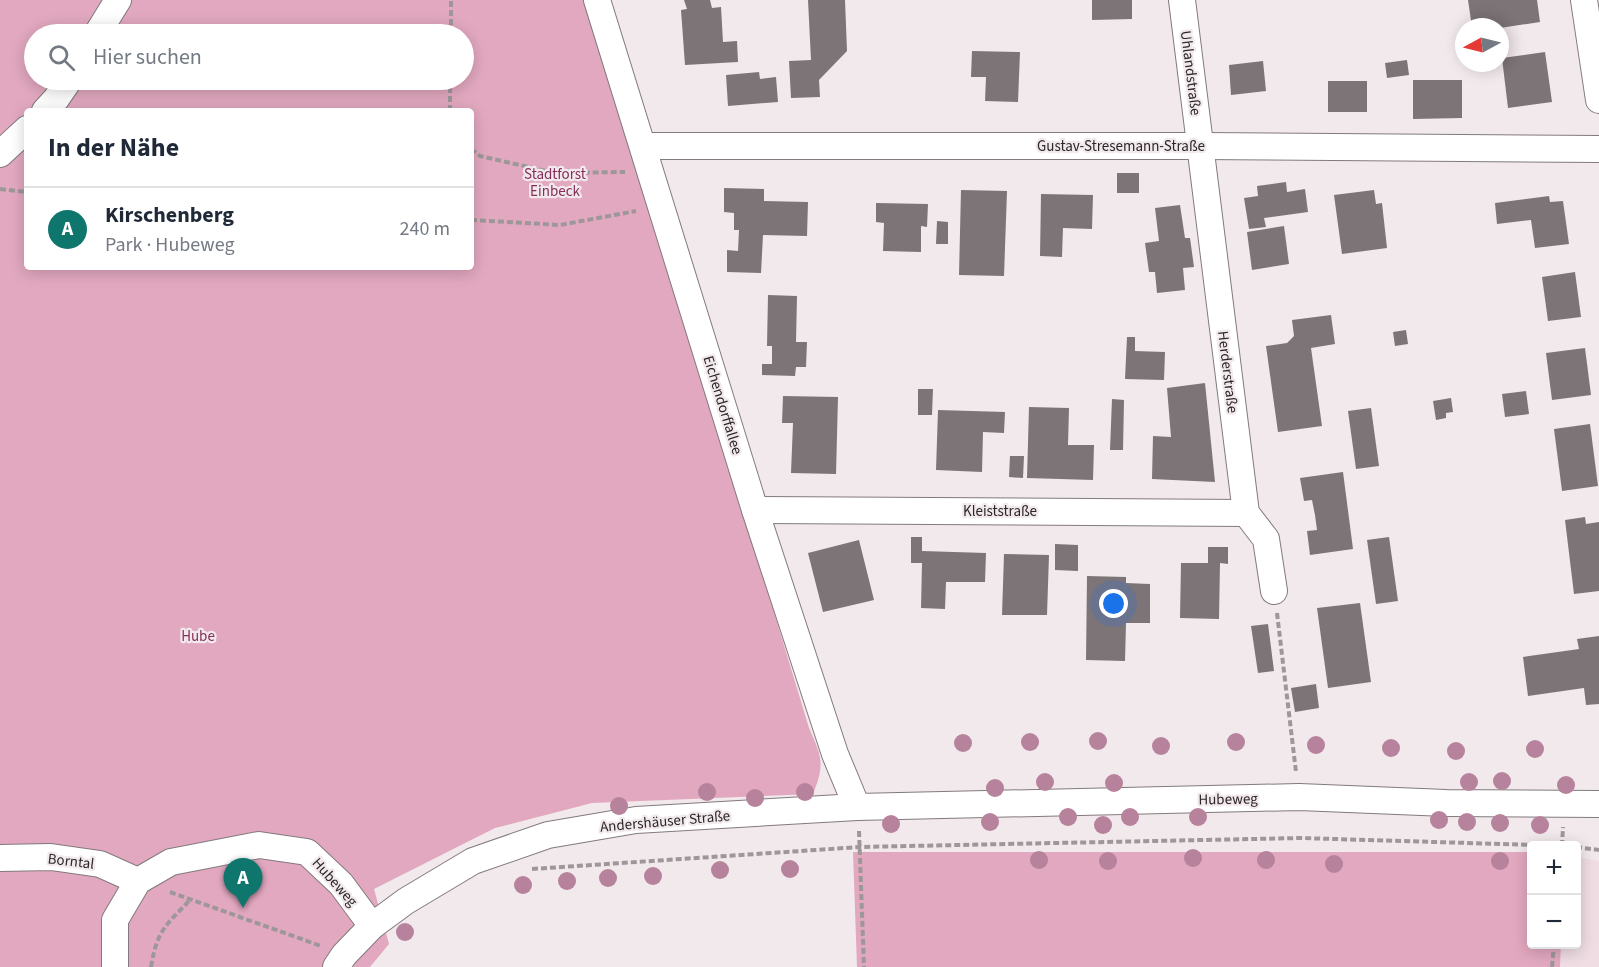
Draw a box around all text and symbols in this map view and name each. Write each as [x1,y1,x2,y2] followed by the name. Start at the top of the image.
[1455,18,1509,72] north arrow
[24,24,474,90] search box
[1175,29,1206,117] street label: Uhlandstraße
[45,41,78,74] icon: search
[93,41,202,73] text: Hier suchen
[48,129,179,166] text: In der Nähe
[1037,136,1205,157] street label: Gustav-Stresemann-Straße
[524,164,586,202] park label: Stadtforst Einbeck
[105,199,234,231] text: Kirschenberg
[62,215,73,243] text: A
[400,215,450,243] text: 240 m
[105,231,234,259] text: Park · Hubeweg
[1212,330,1243,414] street label: Herderstraße
[698,353,748,457] street label: Eichendorffallee
[963,501,1037,522] street label: Kleiststraße
[1099,589,1128,618] your location
[181,626,215,647] park label: Hube
[1198,788,1258,811] street label: Hubeweg
[599,805,731,838] street label: Andershäuser Straße
[1527,841,1581,949] map controls
[1527,841,1581,895] button: +
[47,848,95,875] street label: Borntal
[307,853,363,912] street label: Hubeweg
[224,858,262,908] pin: A
[1527,895,1581,949] button: −

